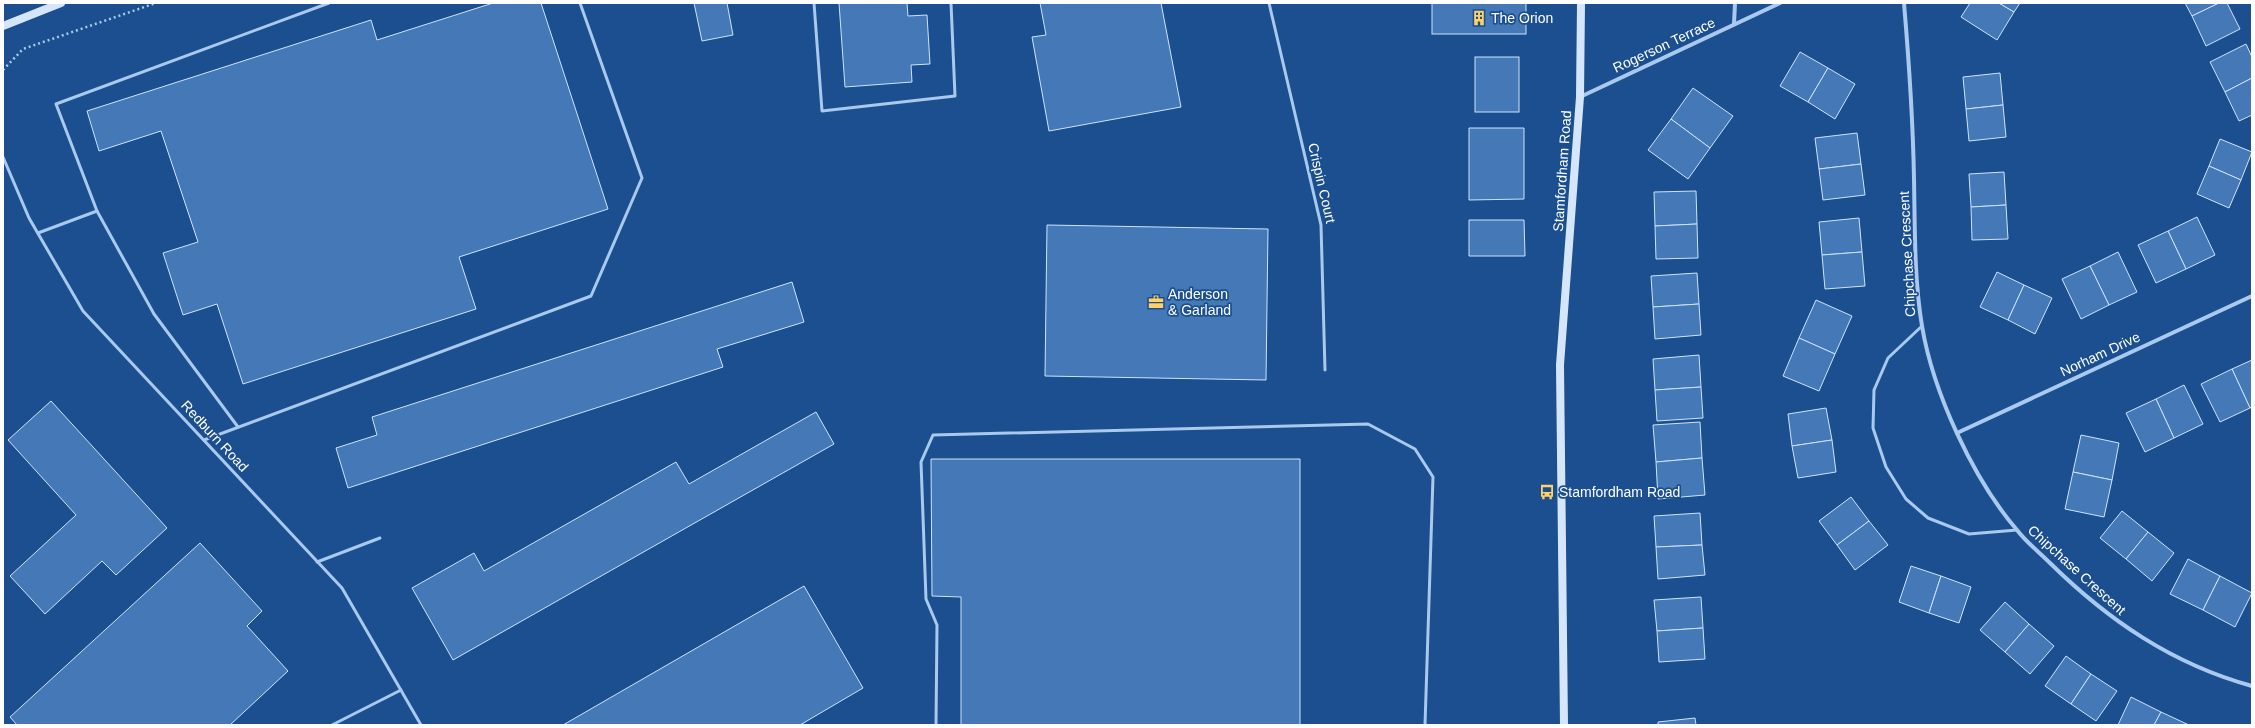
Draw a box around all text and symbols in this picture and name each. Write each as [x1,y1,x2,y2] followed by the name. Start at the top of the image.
[1470,9,1488,27] building icon: The Orion
[1491,10,1553,26] place label: The Orion
[1610,14,1718,76] street label: Rogerson Terrace
[1550,110,1574,232] street label: Stamfordham Road
[1305,141,1339,225] street label: Crispin Court
[1896,191,1918,317] street label: Chipchase Crescent
[1168,286,1231,318] place label: Anderson & Garland
[1147,293,1165,311] office icon: Anderson & Garland
[2057,328,2143,379] street label: Norham Drive
[178,397,252,475] street label: Redburn Road
[1538,483,1556,501] bus stop icon: Stamfordham Road
[1559,484,1680,500] place label: Stamfordham Road
[2025,522,2129,618] street label: Chipchase Crescent

